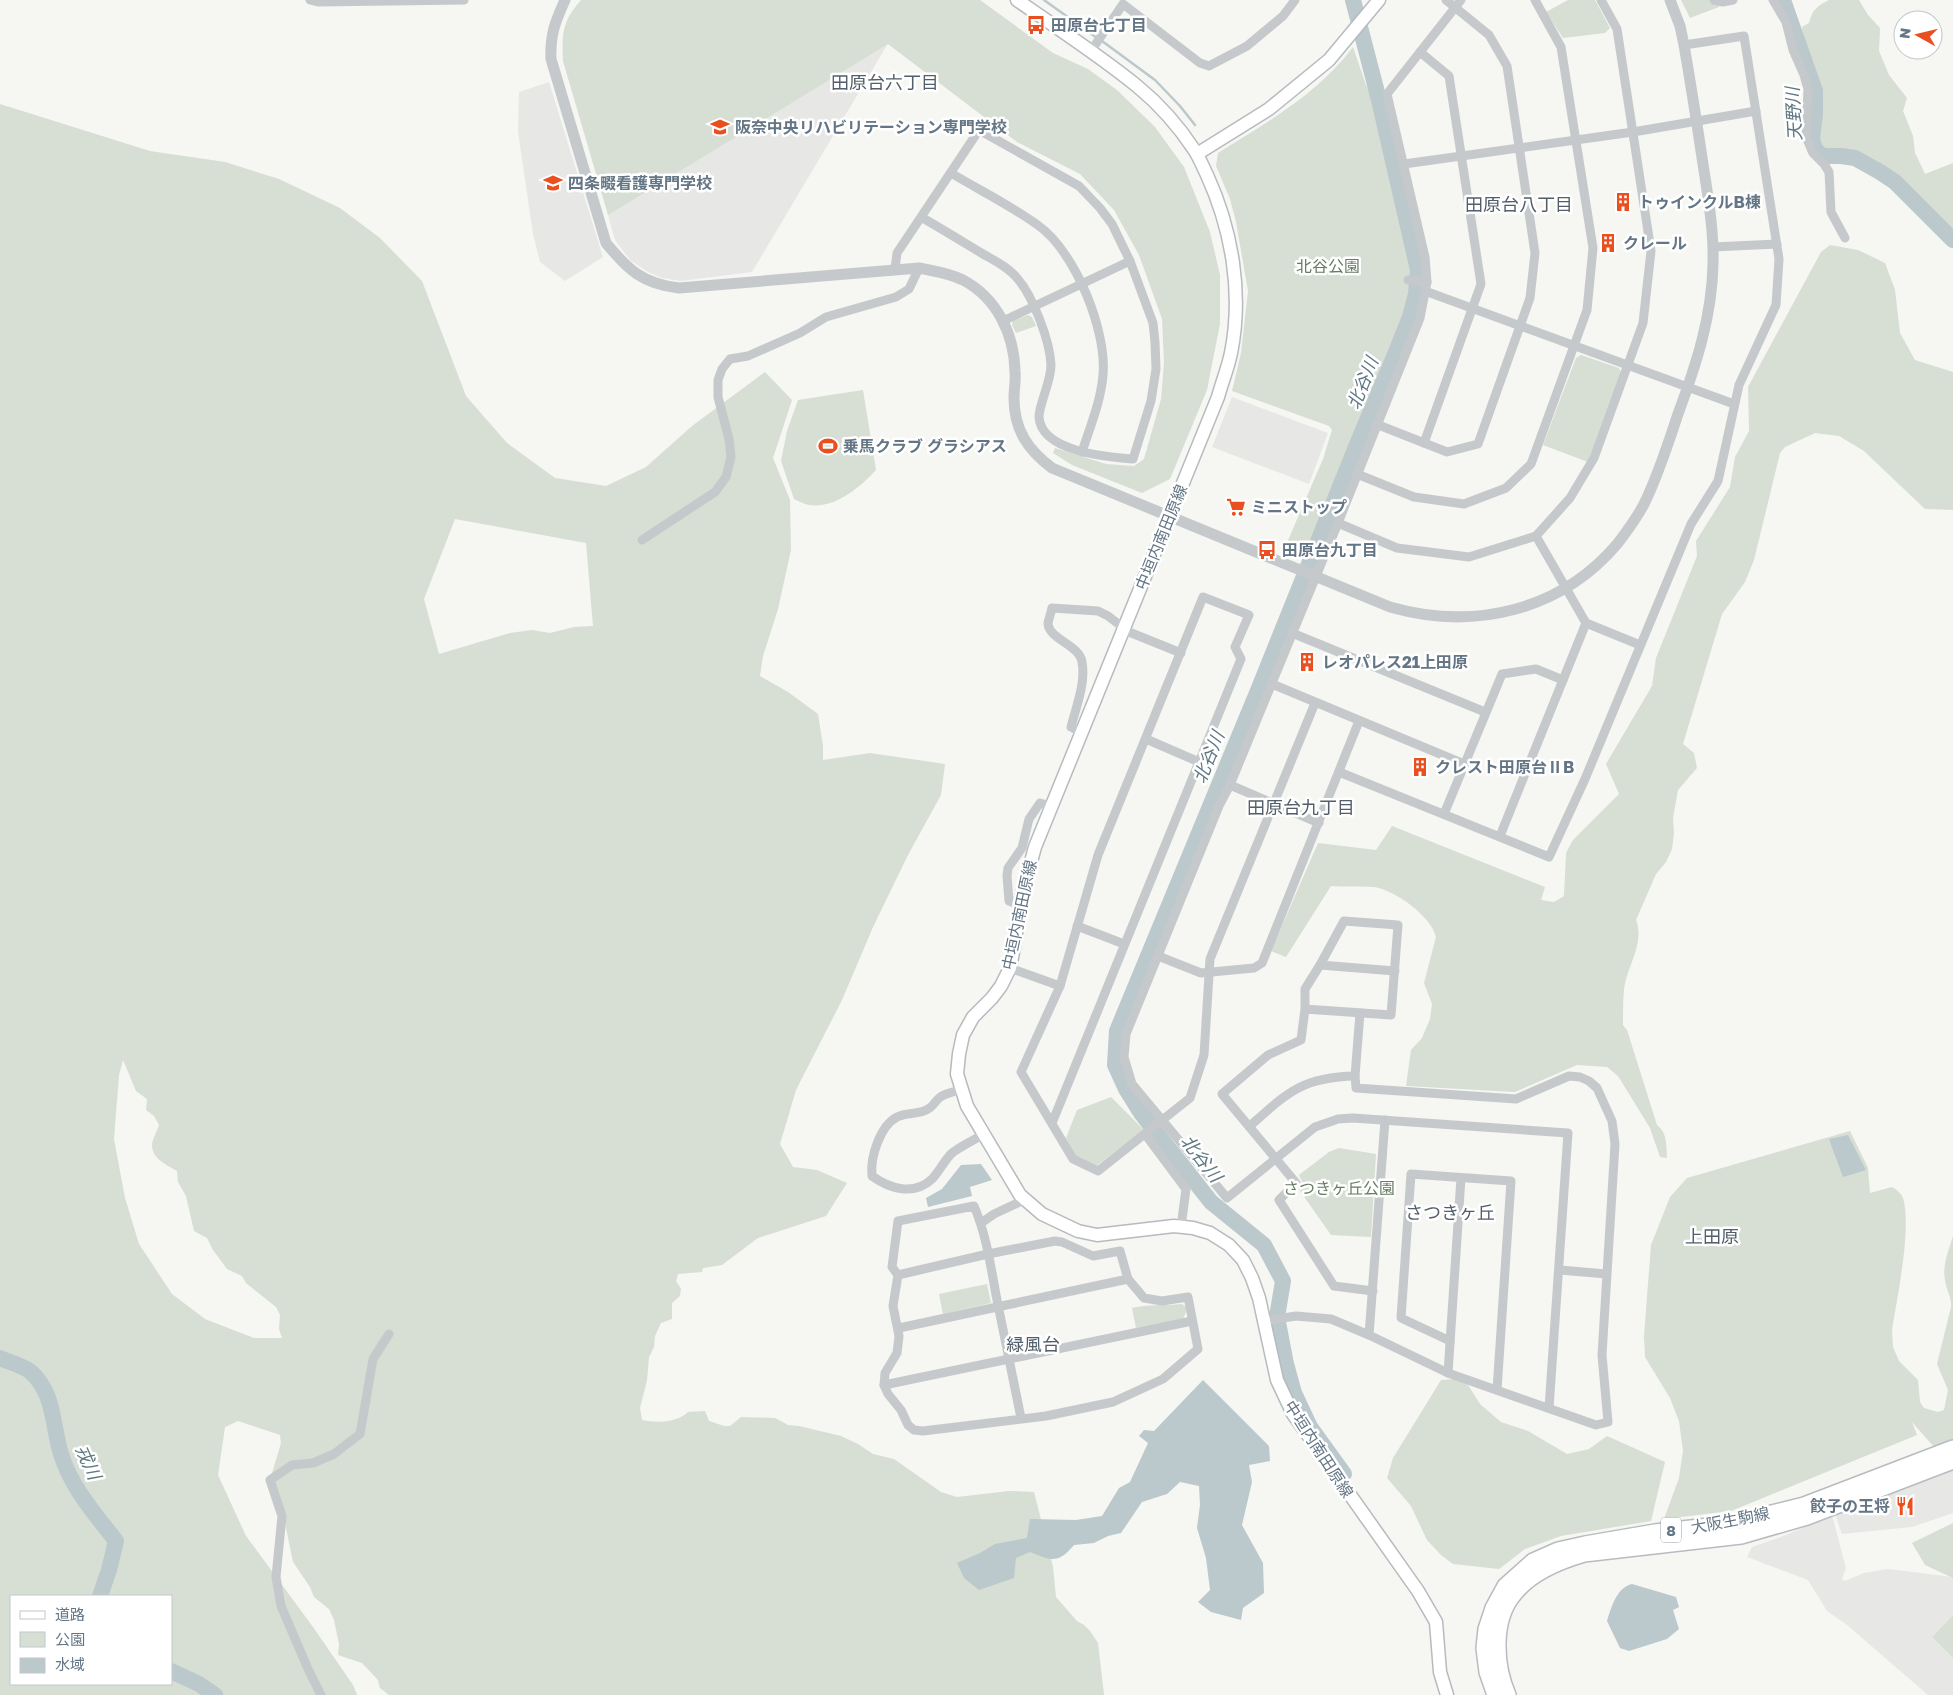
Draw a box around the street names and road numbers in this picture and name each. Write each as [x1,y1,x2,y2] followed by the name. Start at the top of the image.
[1131,481,1191,593] street label: 中垣内南田原線
[998,858,1040,972] street label: 中垣内南田原線
[1280,1397,1358,1501] street label: 中垣内南田原線
[1689,1503,1771,1537] street label: 大阪生駒線
[1661,1518,1681,1542] road number: 8

